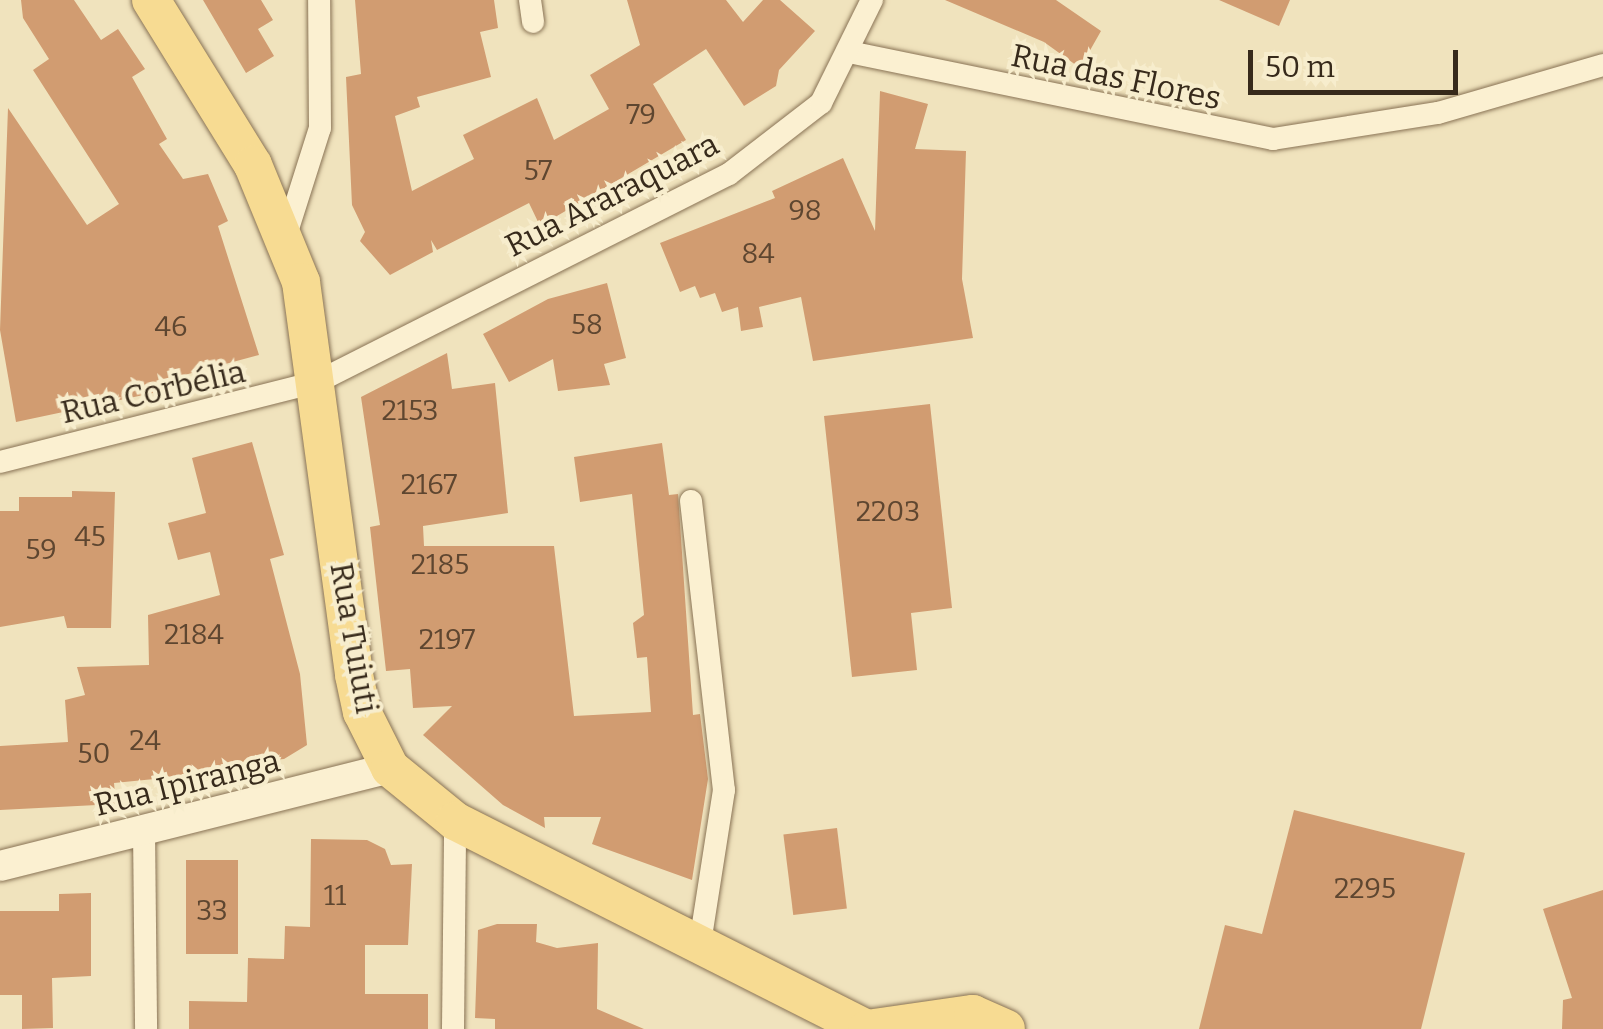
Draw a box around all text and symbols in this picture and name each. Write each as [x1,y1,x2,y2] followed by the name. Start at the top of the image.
[1253,30,1463,92] scale bar
[1008,36,1224,118] street label: Rua das Flores
[1265,49,1335,85] text: 50 m
[626,98,656,132] house number: 79
[499,125,725,265] street label: Rua Araraquara
[524,154,552,188] house number: 57
[788,194,822,228] house number: 98
[741,237,775,271] house number: 84
[571,308,603,342] house number: 58
[155,310,187,344] house number: 46
[57,352,249,432] street label: Rua Corbélia
[382,394,438,428] house number: 2153
[401,468,457,502] house number: 2167
[856,495,920,529] house number: 2203
[74,520,106,554] house number: 45
[25,533,57,567] house number: 59
[411,548,469,582] house number: 2185
[322,559,386,717] street label: Rua Tuiuti
[164,618,224,652] house number: 2184
[419,623,475,657] house number: 2197
[129,724,161,758] house number: 24
[78,737,110,771] house number: 50
[90,741,284,825] street label: Rua Ipiranga
[1334,872,1396,906] house number: 2295
[324,879,346,913] house number: 11
[196,894,228,928] house number: 33

